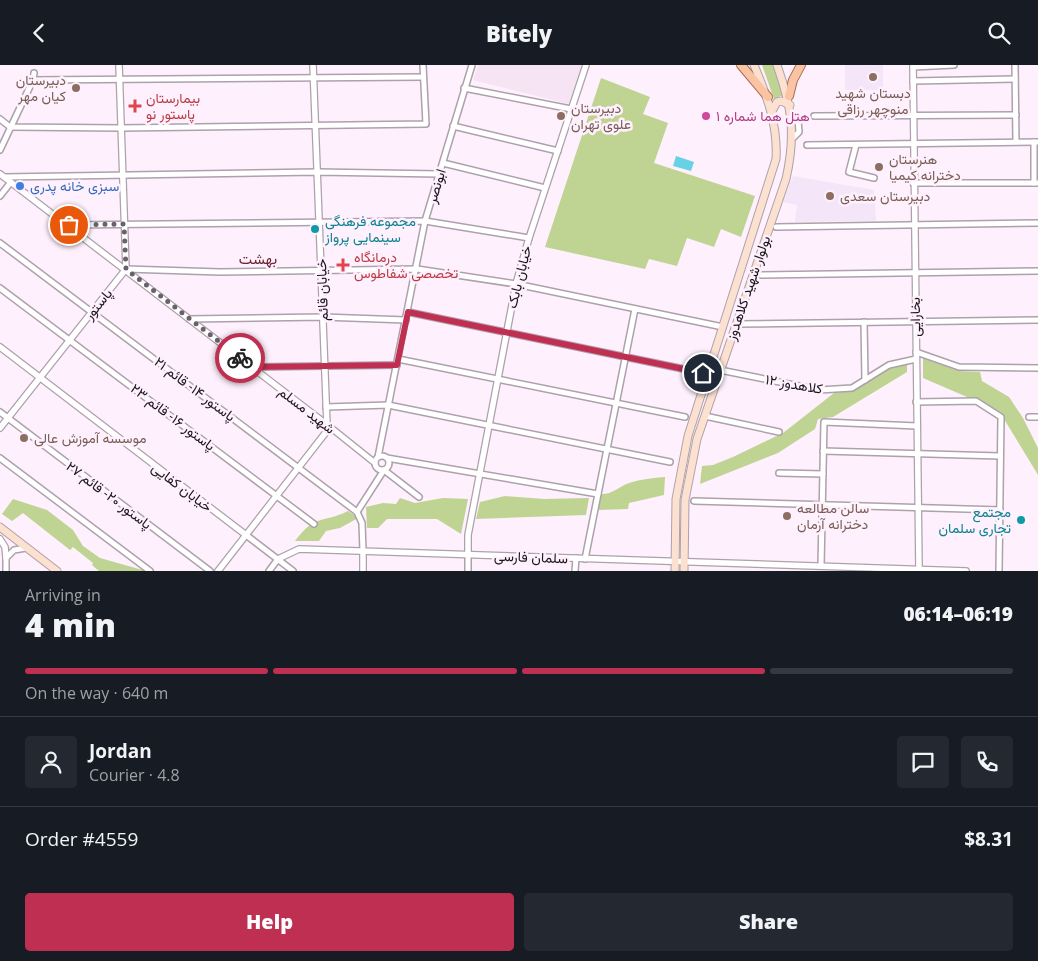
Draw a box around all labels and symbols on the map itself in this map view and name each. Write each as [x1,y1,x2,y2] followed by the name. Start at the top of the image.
[16,70,66,105] place label: دبیرستان کیان مهر
[867,71,879,83] marker: دبستان شهید منوچهر رزاقی
[70,82,82,94] marker: دبیرستان کیان مهر
[835,83,911,119] place label: دبستان شهید منوچهر رزاقی
[146,88,200,124] place label: بیمارستان پاستور نو
[571,98,631,133] place label: دبیرستان علوی تهران
[128,99,142,113] marker: بیمارستان پاستور نو
[716,106,810,125] place label: هتل هما شماره ۱
[555,110,567,122] marker: دبیرستان علوی تهران
[700,110,712,122] marker: هتل هما شماره ۱
[889,149,961,184] place label: هنرستان دخترانه کیمیا
[873,161,885,173] marker: هنرستان دخترانه کیمیا
[421,166,450,206] street label: ابونصر
[30,176,119,196] place label: سبزی خانه پدری
[14,180,26,192] marker: سبزی خانه پدری
[840,186,931,205] place label: دبیرستان سعدی
[824,190,836,202] marker: دبیرستان سعدی
[48,204,90,246] pin
[324,211,416,247] place label: مجموعه فرهنگی سینمایی پرواز
[309,223,321,235] marker: مجموعه فرهنگی سینمایی پرواز
[720,233,774,344] street label: بولوار شهید کلاهدوز
[502,243,535,310] street label: خیابان بابک
[354,247,458,282] place label: درمانگاه تخصصی شفاطوس
[239,248,277,268] district label: بهشت
[336,258,350,272] marker: درمانگاه تخصصی شفاطوس
[311,259,332,321] street label: خیابان قائم
[79,284,117,325] street label: پاستور
[905,297,924,337] street label: بخارایی
[215,333,265,383] courier
[150,352,240,426] street label: پاستور ۱۴- قائم ۲۱
[682,352,724,394] pin
[764,369,824,398] street label: کلاهدوز ۱۲
[127,379,219,455] street label: پاستور ۱۶- قائم ۲۳
[275,382,339,438] street label: شهید مسلم
[34,428,146,447] place label: موسسه آموزش عالی
[18,432,30,444] marker: موسسه آموزش عالی
[62,456,156,534] street label: پاستور ۲۰- قائم ۲۷
[148,458,216,516] street label: خیابان کفایی
[797,498,869,533] place label: سالن مطالعه دخترانه آرمان
[939,502,1011,537] place label: مجتمع تجاری سلمان
[781,510,793,522] marker: سالن مطالعه دخترانه آرمان
[1015,514,1027,526] marker: مجتمع تجاری سلمان
[494,546,568,567] street label: سلمان فارسی

